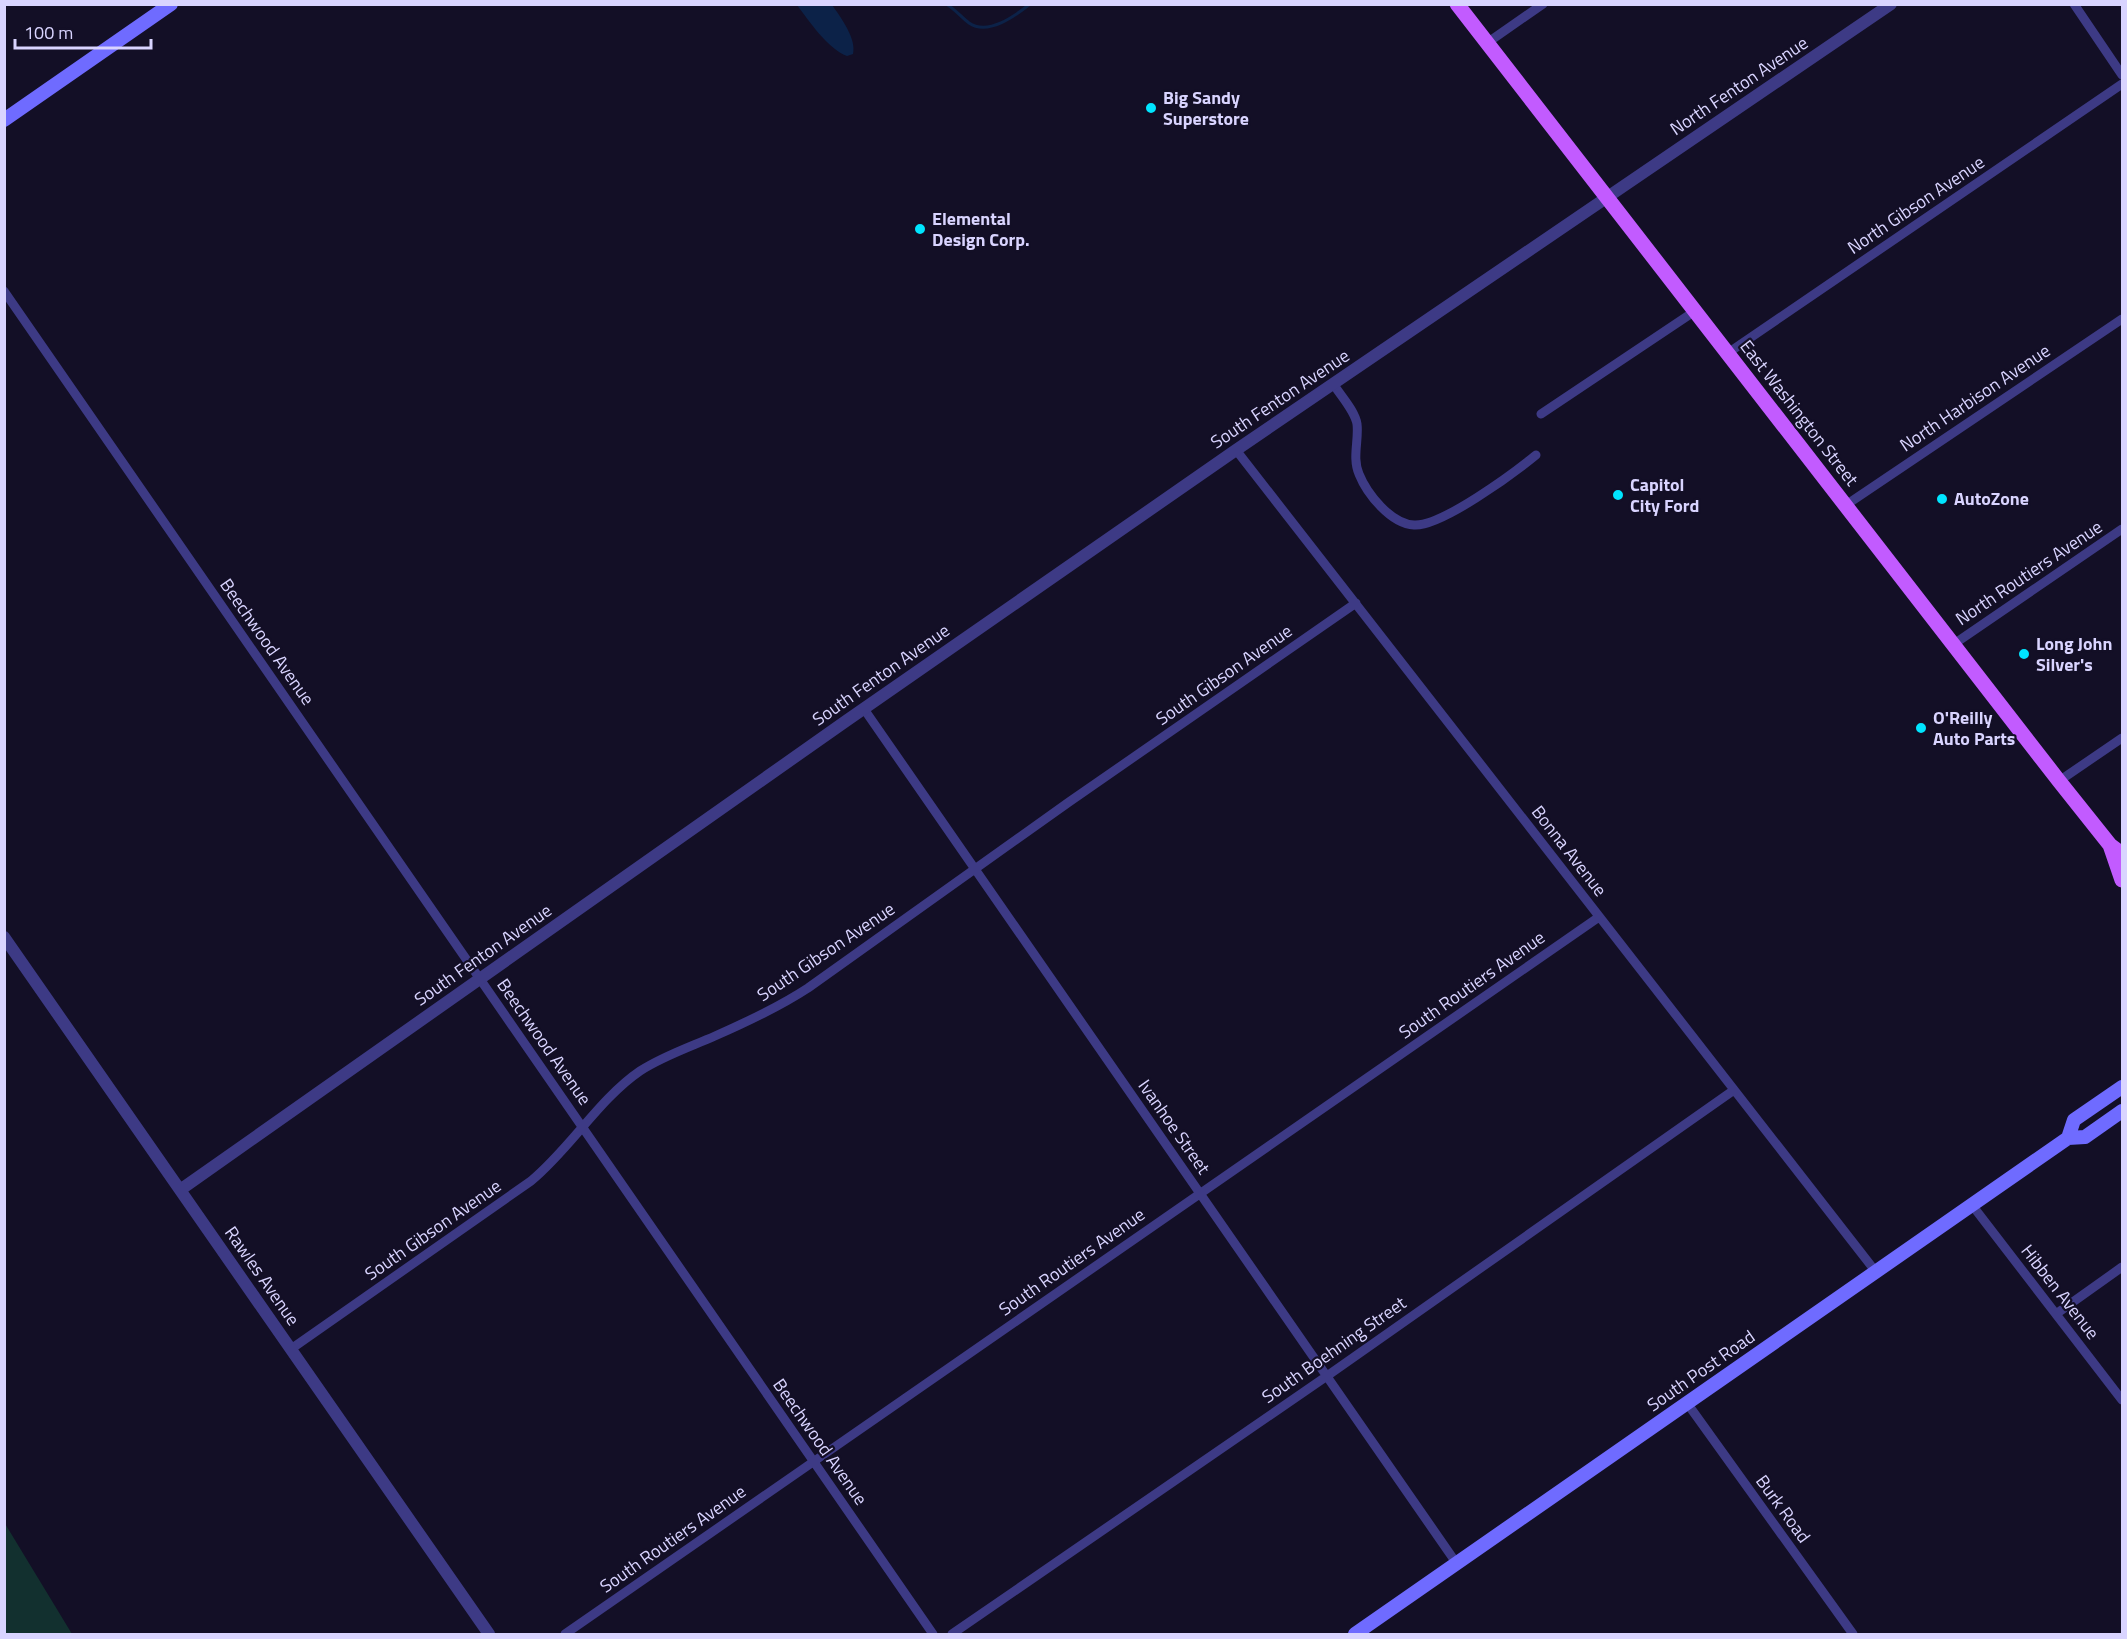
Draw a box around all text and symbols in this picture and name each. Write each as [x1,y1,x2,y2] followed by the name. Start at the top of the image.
[15,12,152,50] scale bar
[24,19,73,46] text: 100 m
[1664,29,1813,142] street label: North Fenton Avenue
[1163,84,1249,132] place label: Big Sandy Superstore
[1144,101,1158,115] marker: Big Sandy Superstore
[1842,149,1990,261] street label: North Gibson Avenue
[932,205,1030,253] place label: Elemental Design Corp.
[913,222,927,236] marker: Elemental Design Corp.
[1734,334,1866,492] street label: East Washington Street
[1894,337,2055,458] street label: North Harbison Avenue
[1205,342,1355,455] street label: South Fenton Avenue
[1630,471,1699,519] place label: Capitol City Ford
[1954,485,2029,512] place label: AutoZone
[1611,488,1625,502] marker: Capitol City Ford
[1935,492,1949,506] marker: AutoZone
[1950,513,2108,632] street label: North Routiers Avenue
[214,573,321,711] street label: Beechwood Avenue
[806,617,955,732] street label: South Fenton Avenue
[1150,617,1297,732] street label: South Gibson Avenue
[2036,630,2112,678] place label: Long John Silver's
[2017,647,2031,661] marker: Long John Silver's
[1933,704,2015,752] place label: O'Reilly Auto Parts
[1914,721,1928,735] marker: O'Reilly Auto Parts
[1525,799,1614,902] street label: Bonna Avenue
[751,895,900,1008] street label: South Gibson Avenue
[408,897,557,1012] street label: South Fenton Avenue
[1393,924,1550,1045] street label: South Routiers Avenue
[491,973,598,1111] street label: Beechwood Avenue
[1132,1074,1217,1180] street label: Ivanhoe Street
[359,1172,506,1287] street label: South Gibson Avenue
[993,1201,1150,1322] street label: South Routiers Avenue
[218,1221,307,1331] street label: Rawles Avenue
[2015,1238,2106,1345] street label: Hibben Avenue
[1256,1289,1412,1410] street label: South Boehning Street
[1641,1323,1760,1418] street label: South Post Road
[767,1373,874,1511] street label: Beechwood Avenue
[1749,1469,1817,1548] street label: Burk Road
[594,1478,751,1599] street label: South Routiers Avenue

